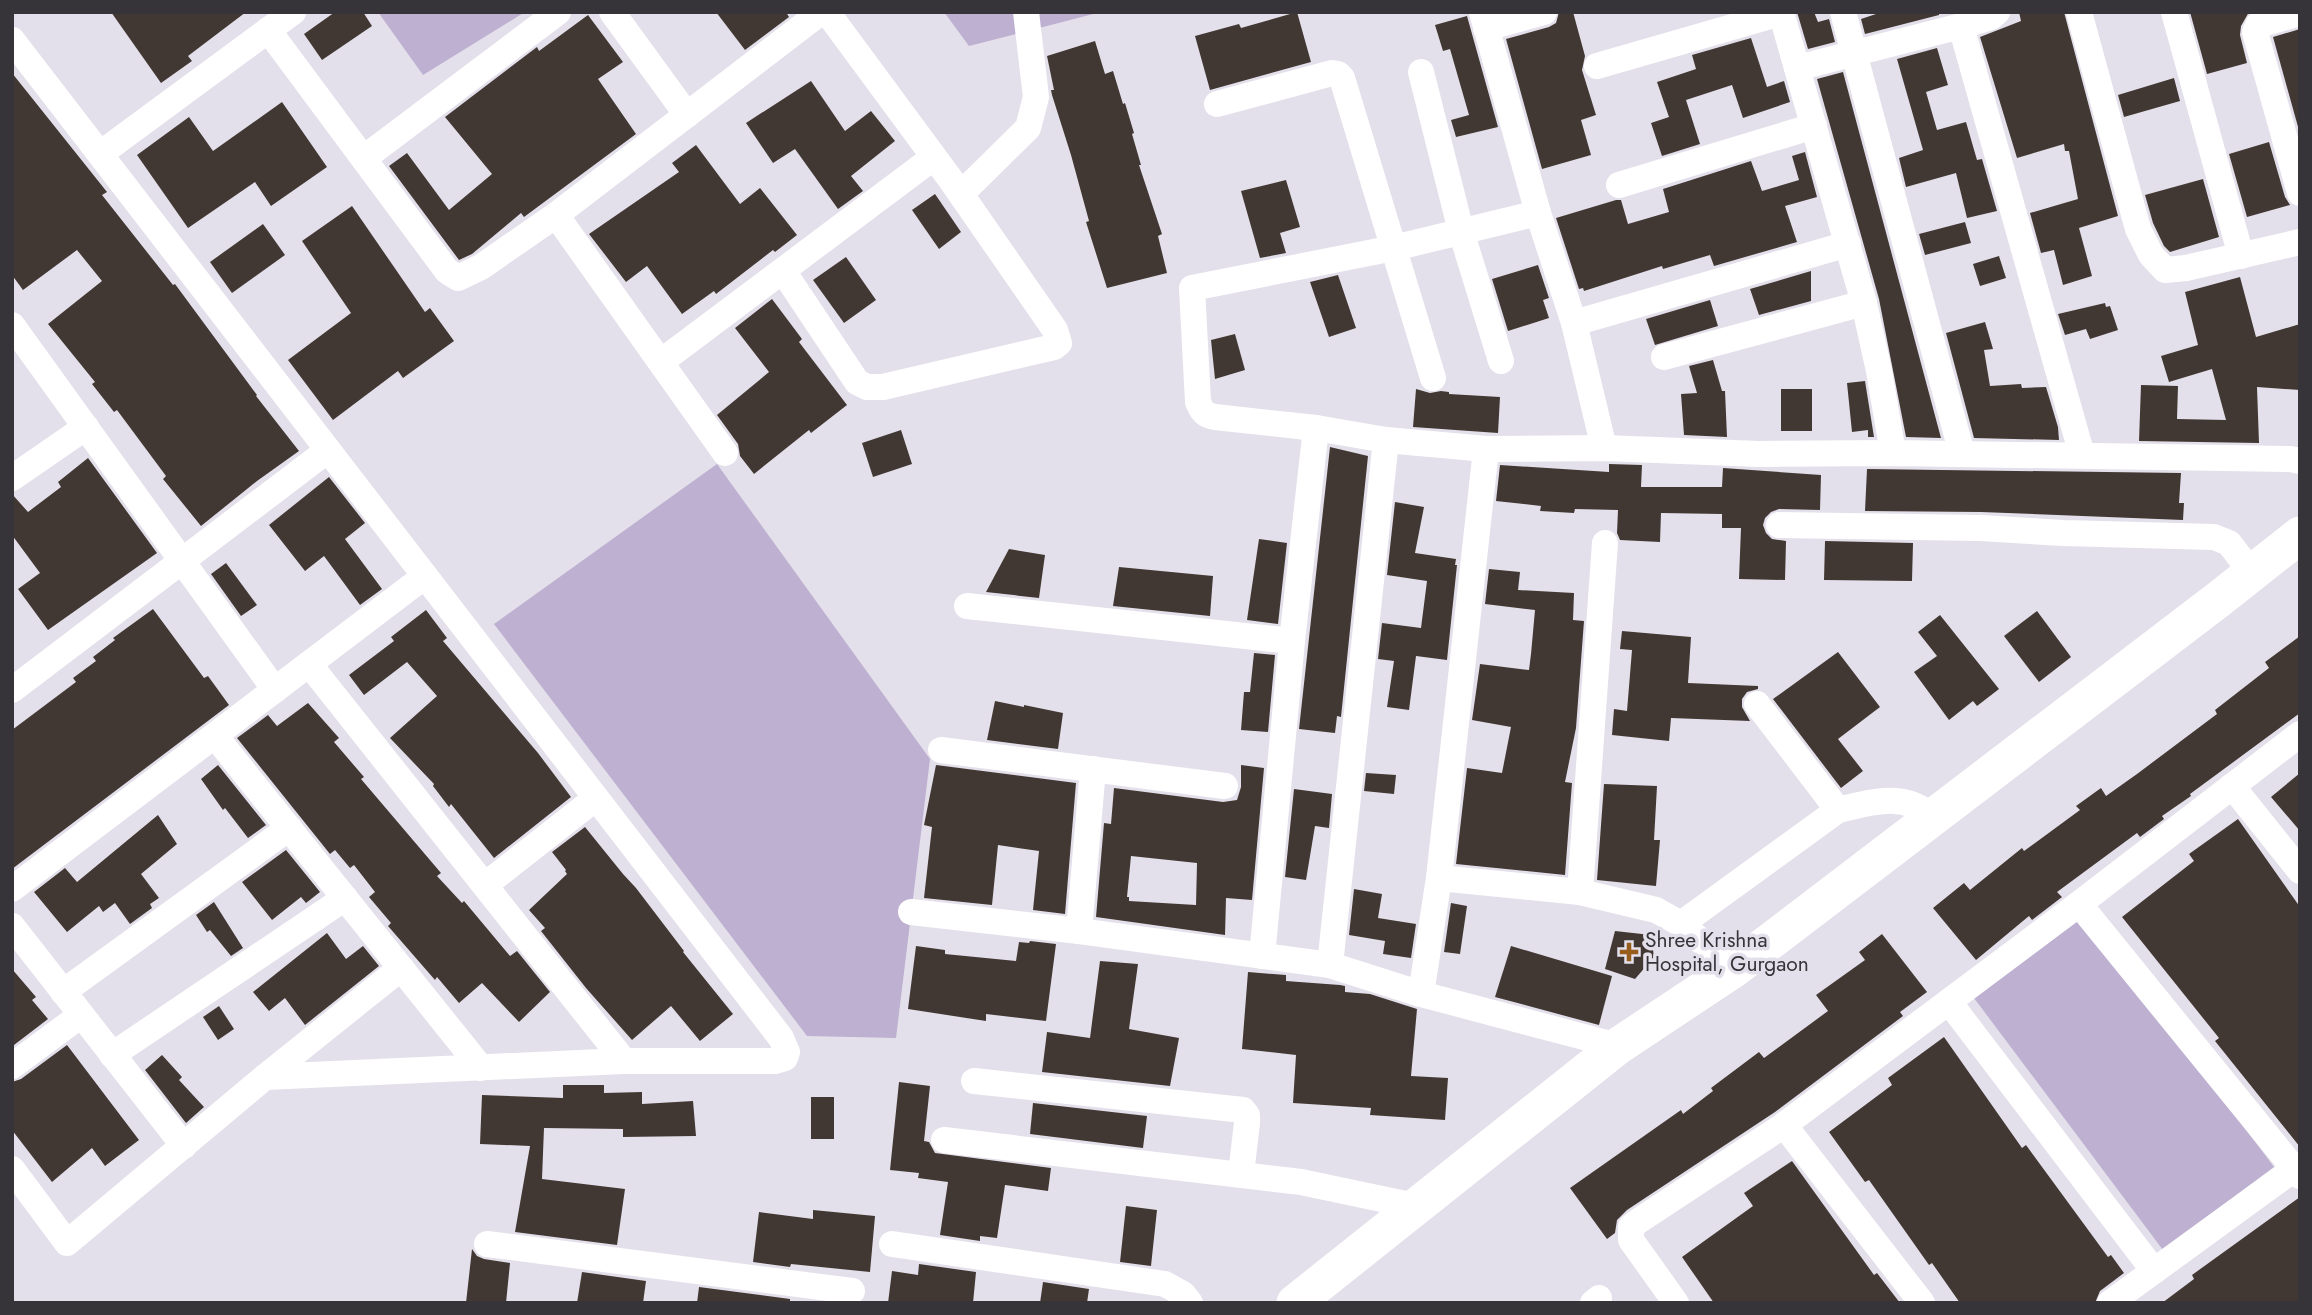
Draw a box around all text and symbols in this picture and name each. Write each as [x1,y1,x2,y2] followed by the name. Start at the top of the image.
[1645,925,1809,979] place label: Shree Krishna Hospital, Gurgaon
[1619,942,1639,962] marker: Shree Krishna Hospital, Gurgaon

